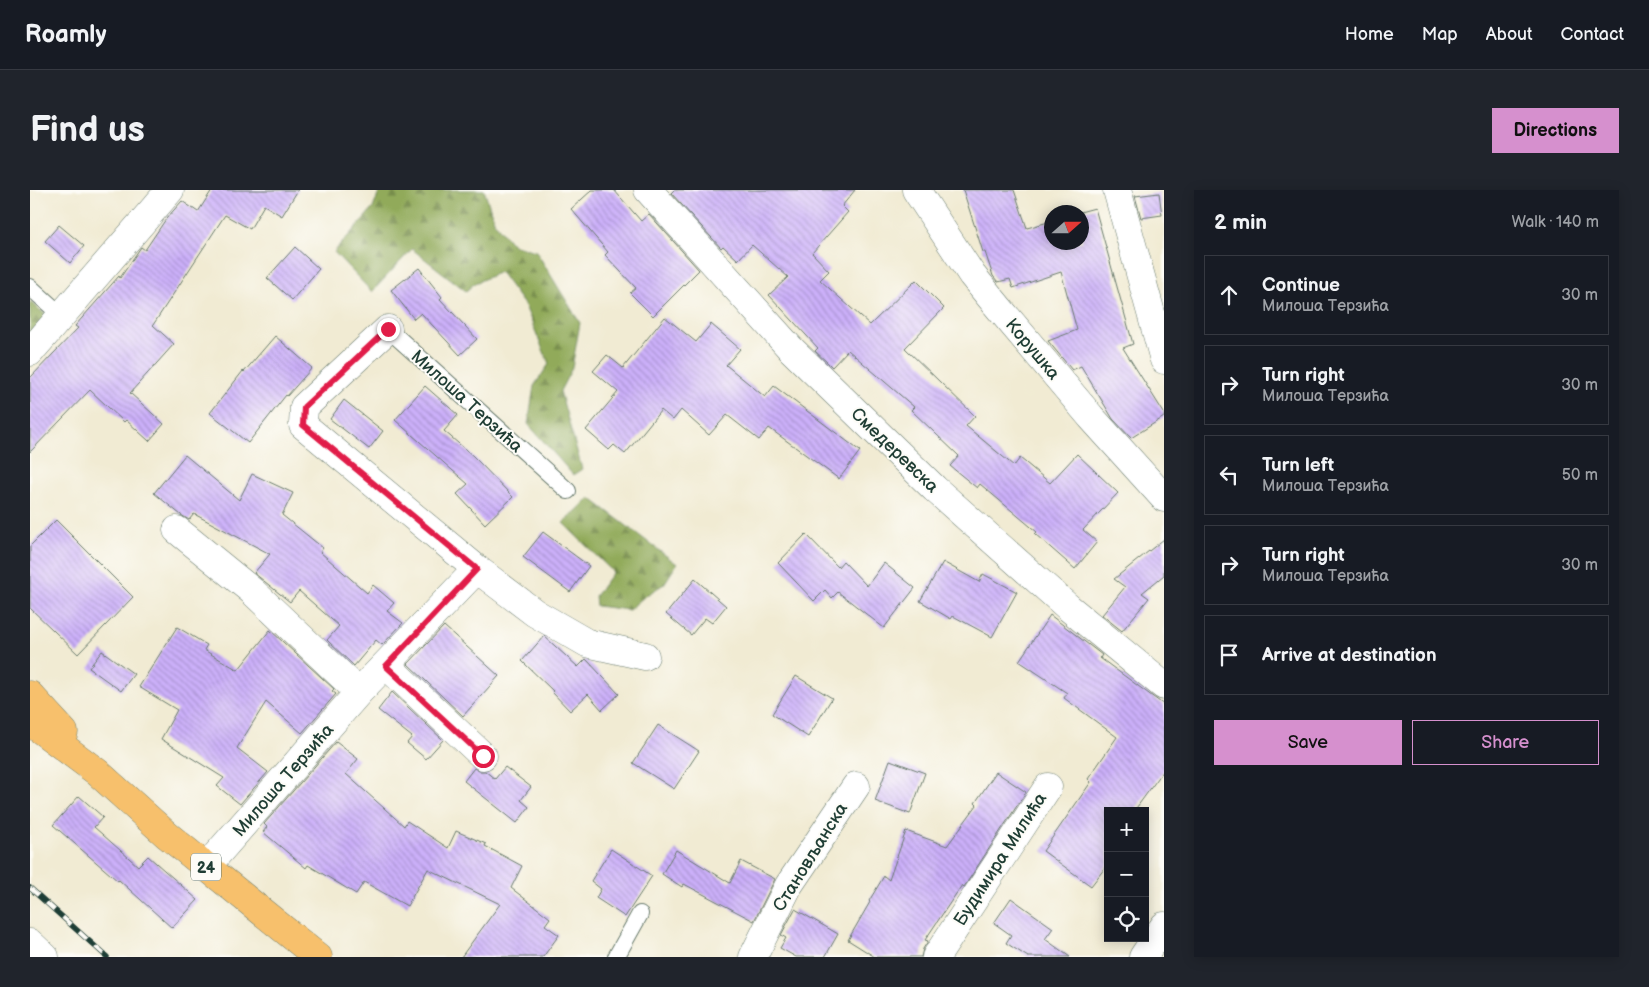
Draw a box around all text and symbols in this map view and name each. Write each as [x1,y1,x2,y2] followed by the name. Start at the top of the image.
[25,20,106,49] text: Roamly
[1345,24,1394,45] text: Home
[1422,24,1458,45] text: Map
[1486,24,1533,45] text: About
[1561,24,1624,45] text: Contact
[1492,108,1619,153] button: Directions
[30,109,145,152] text: Find us
[1044,205,1089,250] north arrow
[1214,210,1267,235] text: 2 min
[1512,213,1599,232] text: Walk · 140 m
[1262,274,1340,297] text: Continue
[1215,281,1243,309] icon: ahead
[1561,286,1598,305] text: 30 m
[1262,297,1389,316] text: Милоша Терзића
[1001,315,1064,384] street label: Корушка
[377,318,400,341] route end
[407,346,527,457] street label: Милоша Терзића
[1262,364,1345,387] text: Turn right
[1215,371,1243,399] icon: right
[1561,376,1598,395] text: 30 m
[1262,387,1389,406] text: Милоша Терзића
[847,403,943,498] street label: Смедеревска
[1262,454,1334,477] text: Turn left
[1215,461,1243,489] icon: left
[1562,466,1598,485] text: 50 m
[1262,477,1389,496] text: Милоша Терзића
[1262,544,1345,567] text: Turn right
[1215,551,1243,579] icon: right
[1561,556,1598,575] text: 30 m
[1262,567,1389,586] text: Милоша Терзића
[1215,641,1243,669] icon: arrive
[1262,644,1437,667] text: Arrive at destination
[229,719,338,841] street label: Милоша Терзића
[1214,720,1402,765] button: Save
[1412,720,1599,765] button: Share
[472,745,495,768] route start
[950,789,1051,930] street label: Будимира Милића
[769,799,852,915] street label: Становљанска
[1104,807,1149,942] map controls
[1104,807,1149,852] button: +
[1104,852,1149,897] button: −
[191,854,221,880] road number: 24
[1104,897,1149,942] button: locate

